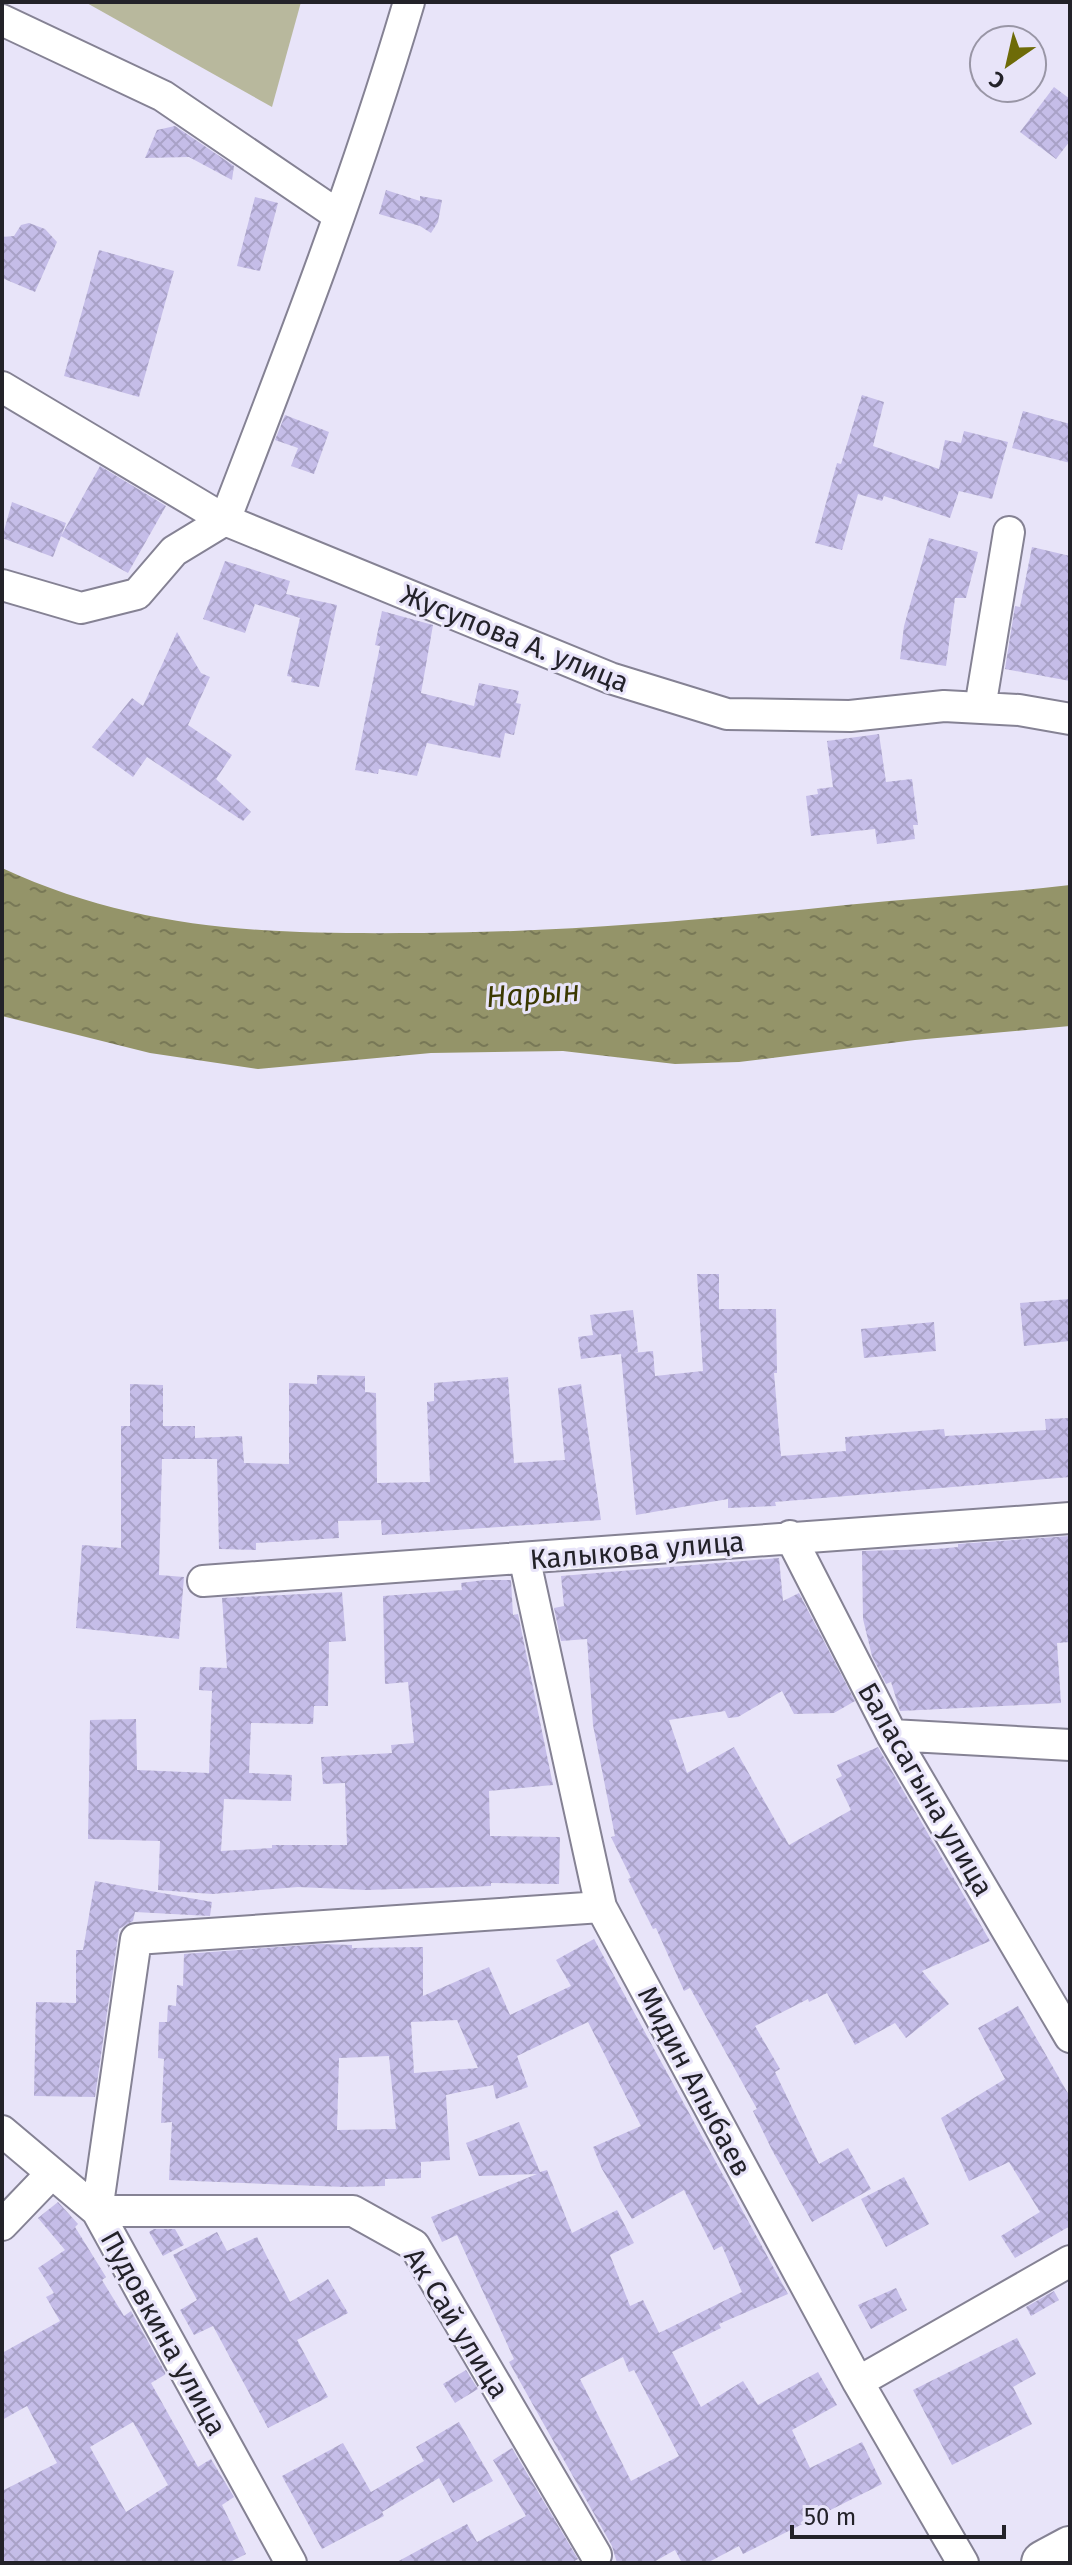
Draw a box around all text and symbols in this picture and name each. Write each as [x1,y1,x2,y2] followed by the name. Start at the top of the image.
[968,24,1048,104] north arrow
[984,65,1010,95] text: С
[396,578,634,699] street label: Жусупова А. улица
[485,973,581,1015] water label: Нарын
[529,1525,746,1576] street label: Калыкова улица
[851,1677,1000,1902] street label: Баласагына улица
[631,1981,758,2182] street label: Мидин Алыбаев
[94,2225,233,2441] street label: Пудовкина улица
[397,2242,516,2404] street label: Ак Сай улица
[792,2489,1004,2539] scale bar
[804,2503,856,2531] text: 50 m

